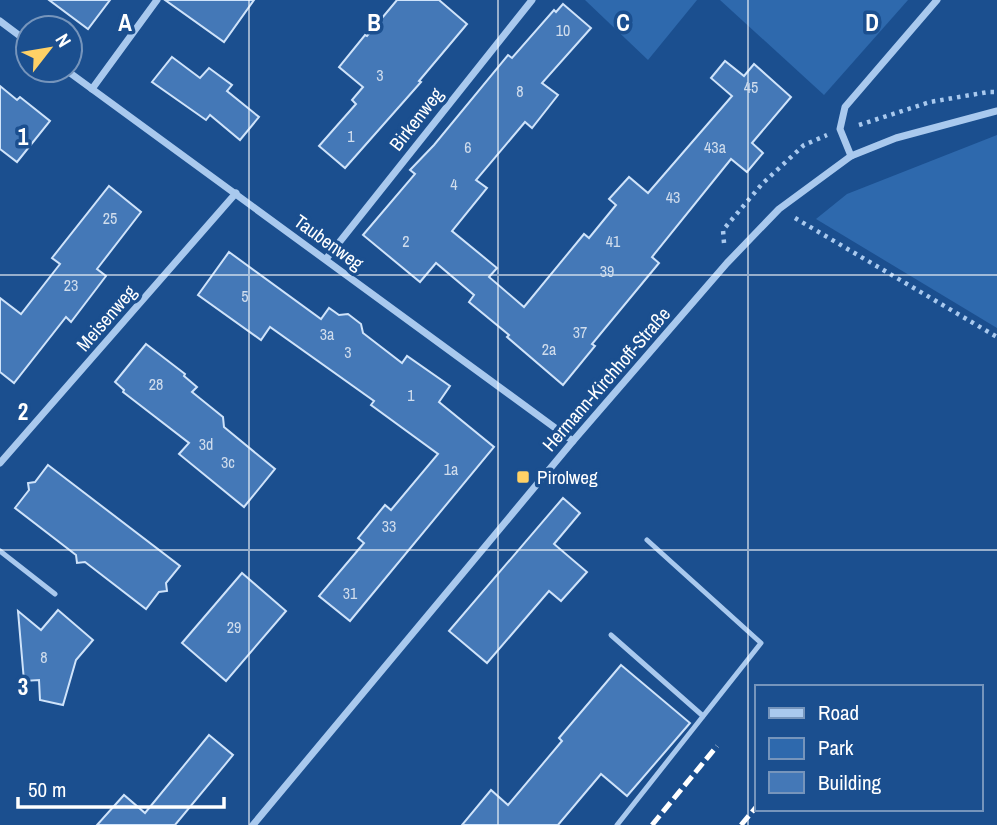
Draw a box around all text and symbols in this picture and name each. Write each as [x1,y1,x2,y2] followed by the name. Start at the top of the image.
[118,7,132,38] text: A
[367,7,381,38] text: B
[616,7,630,38] text: C
[865,7,879,38] text: D
[14,14,84,84] north arrow
[556,19,570,41] house number: 10
[50,29,78,52] text: N
[376,64,384,86] house number: 3
[744,76,758,98] house number: 45
[516,80,524,102] house number: 8
[383,82,449,156] street label: Birkenweg
[18,121,29,152] text: 1
[347,125,355,147] house number: 1
[464,136,472,158] house number: 6
[704,136,727,158] house number: 43a
[450,173,458,195] house number: 4
[666,186,680,208] house number: 43
[103,207,117,229] house number: 25
[289,208,369,276] street label: Taubenweg
[402,230,410,252] house number: 2
[606,230,621,252] house number: 41
[600,260,614,282] house number: 39
[64,274,78,296] house number: 23
[70,279,142,357] street label: Meisenweg
[241,285,249,307] house number: 5
[536,301,676,457] street label: Hermann-Kirchhoff-Straße
[573,321,587,343] house number: 37
[320,323,335,345] house number: 3a
[542,338,557,360] house number: 2a
[344,341,352,363] house number: 3
[149,373,163,395] house number: 28
[407,384,415,406] house number: 1
[18,396,28,427] text: 2
[199,433,213,455] house number: 3d
[221,451,235,473] house number: 3c
[444,458,459,480] house number: 1a
[537,464,598,490] place label: Pirolweg
[515,469,531,485] marker: Pirolweg
[382,515,396,537] house number: 33
[343,582,358,604] house number: 31
[227,616,241,638] house number: 29
[40,646,48,668] house number: 8
[18,671,28,702] text: 3
[755,685,983,811] legend
[818,698,859,727] text: Road
[818,733,854,762] text: Park
[18,766,224,810] scale bar
[818,768,882,797] text: Building
[28,775,66,804] text: 50 m

